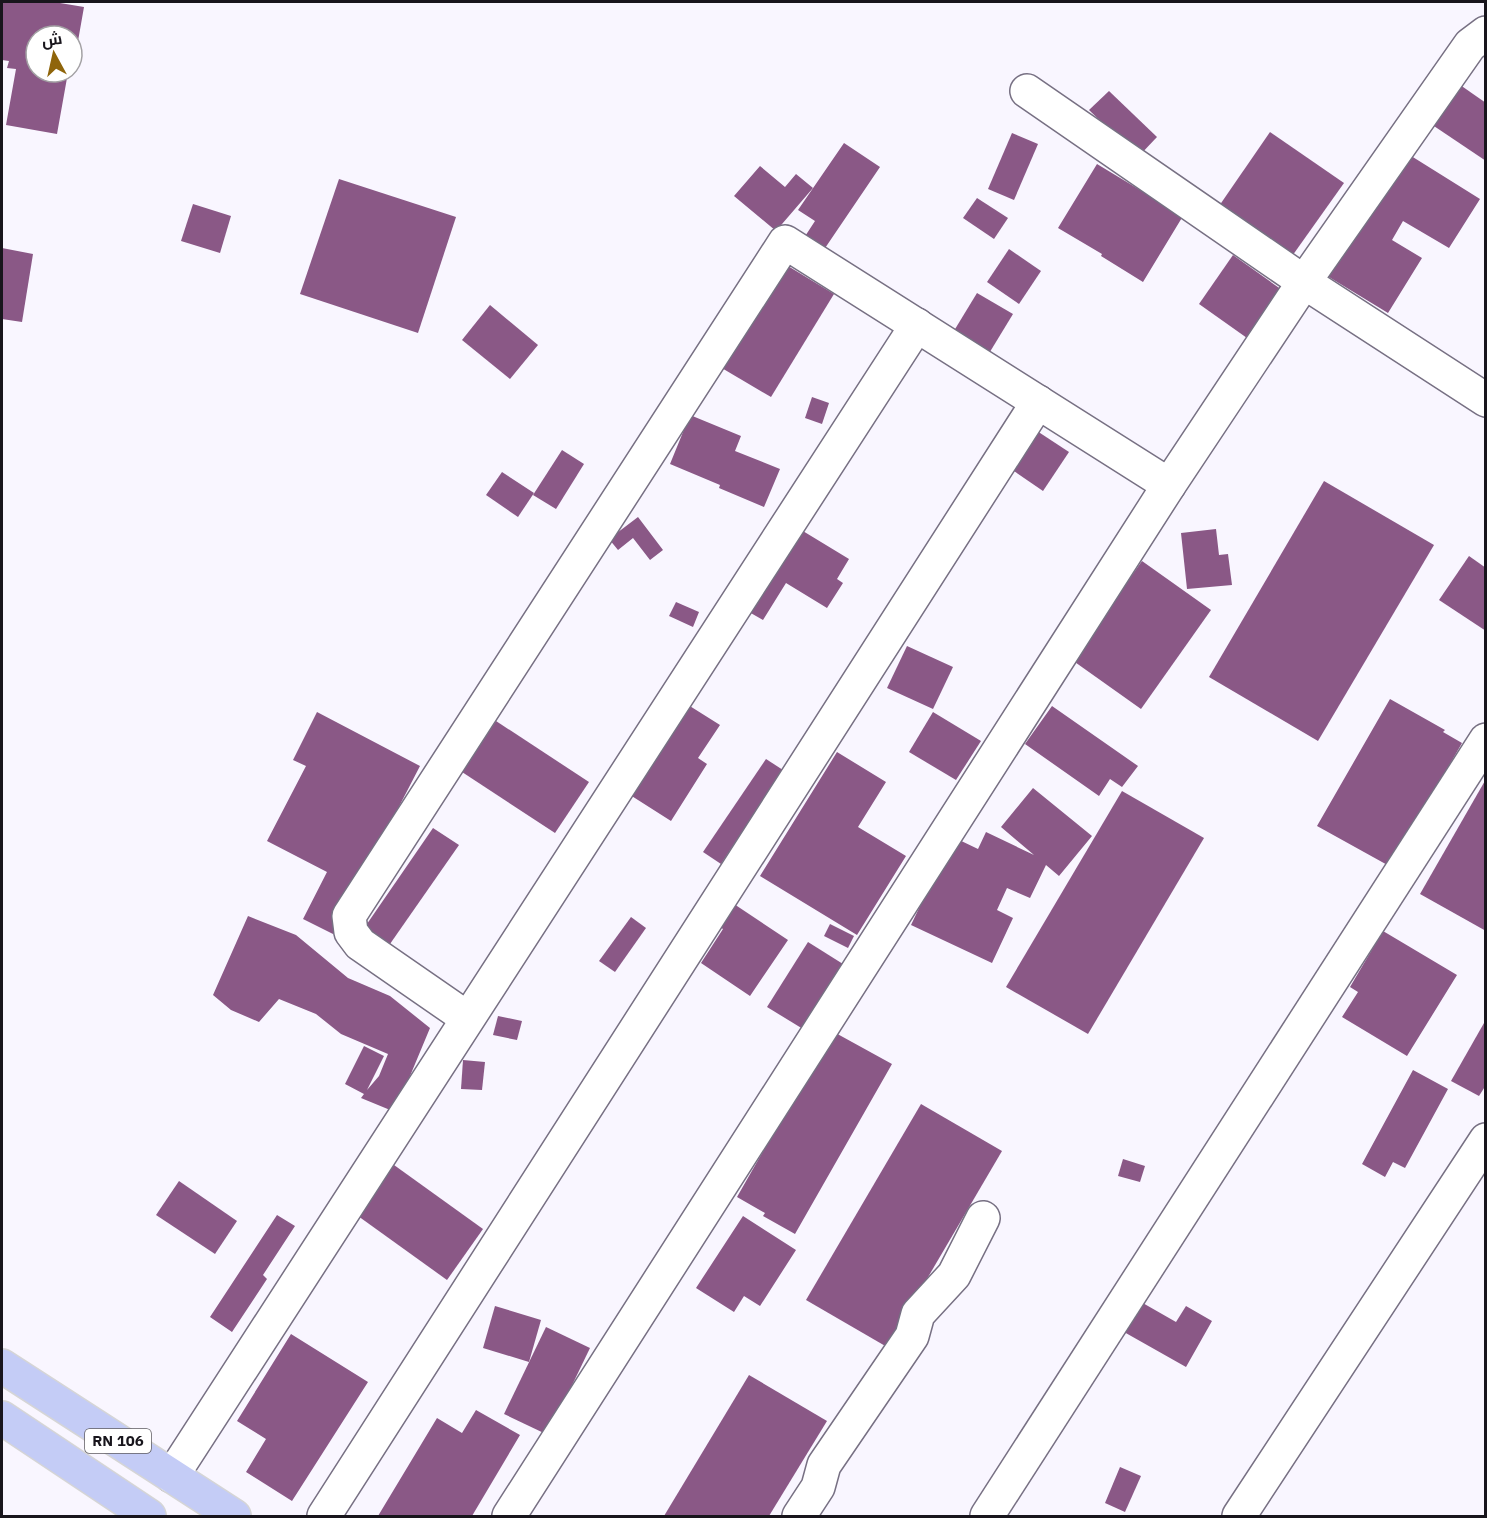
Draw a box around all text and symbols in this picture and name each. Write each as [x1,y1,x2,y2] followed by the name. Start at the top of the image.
[24,24,84,84] north arrow
[40,28,63,50] text: ش
[85,1429,151,1453] road number: RN 106

